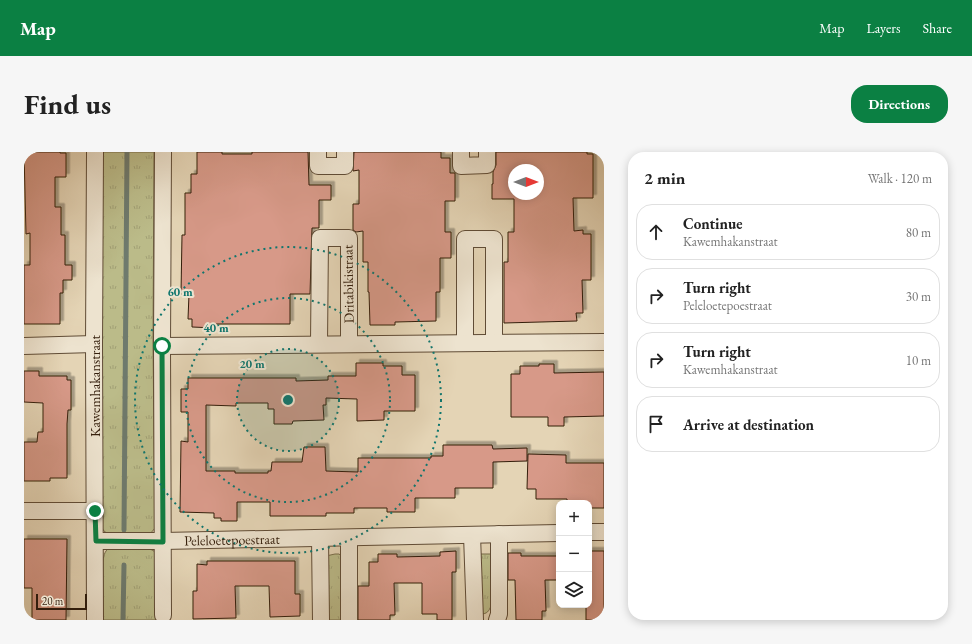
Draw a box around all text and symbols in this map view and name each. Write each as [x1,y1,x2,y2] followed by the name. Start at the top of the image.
[20,16,56,41] text: Map
[819,19,844,37] text: Map
[866,19,901,37] text: Layers
[923,19,952,37] text: Share
[851,85,948,123] button: Directions
[24,86,111,122] text: Find us
[508,164,544,200] north arrow
[644,167,685,189] text: 2 min
[868,170,932,187] text: Walk · 120 m
[683,214,743,233] text: Continue
[645,221,667,243] icon: ahead
[906,224,931,241] text: 80 m
[683,233,778,250] text: Kawemhakanstraat
[338,244,358,323] street label: Dritabikistraat
[683,278,751,297] text: Turn right
[167,284,193,300] text: 60 m
[645,285,667,307] icon: right
[906,288,931,305] text: 30 m
[683,297,772,314] text: Peleloetepoestraat
[203,320,229,336] text: 40 m
[86,334,104,437] street label: Kawemhakanstraat
[153,337,171,355] route start
[683,342,751,361] text: Turn right
[645,349,667,371] icon: right
[906,352,931,369] text: 10 m
[239,356,265,372] text: 20 m
[683,361,778,378] text: Kawemhakanstraat
[281,393,295,407] centre of rings
[645,413,667,435] icon: arrive
[683,415,814,434] text: Arrive at destination
[556,500,592,608] map controls
[556,500,592,536] button: +
[86,502,104,520] route end
[184,530,281,550] street label: Peleloetepoestraat
[556,536,592,572] button: −
[556,572,592,608] button: layers
[36,592,87,611] scale bar
[42,594,63,608] text: 20 m

